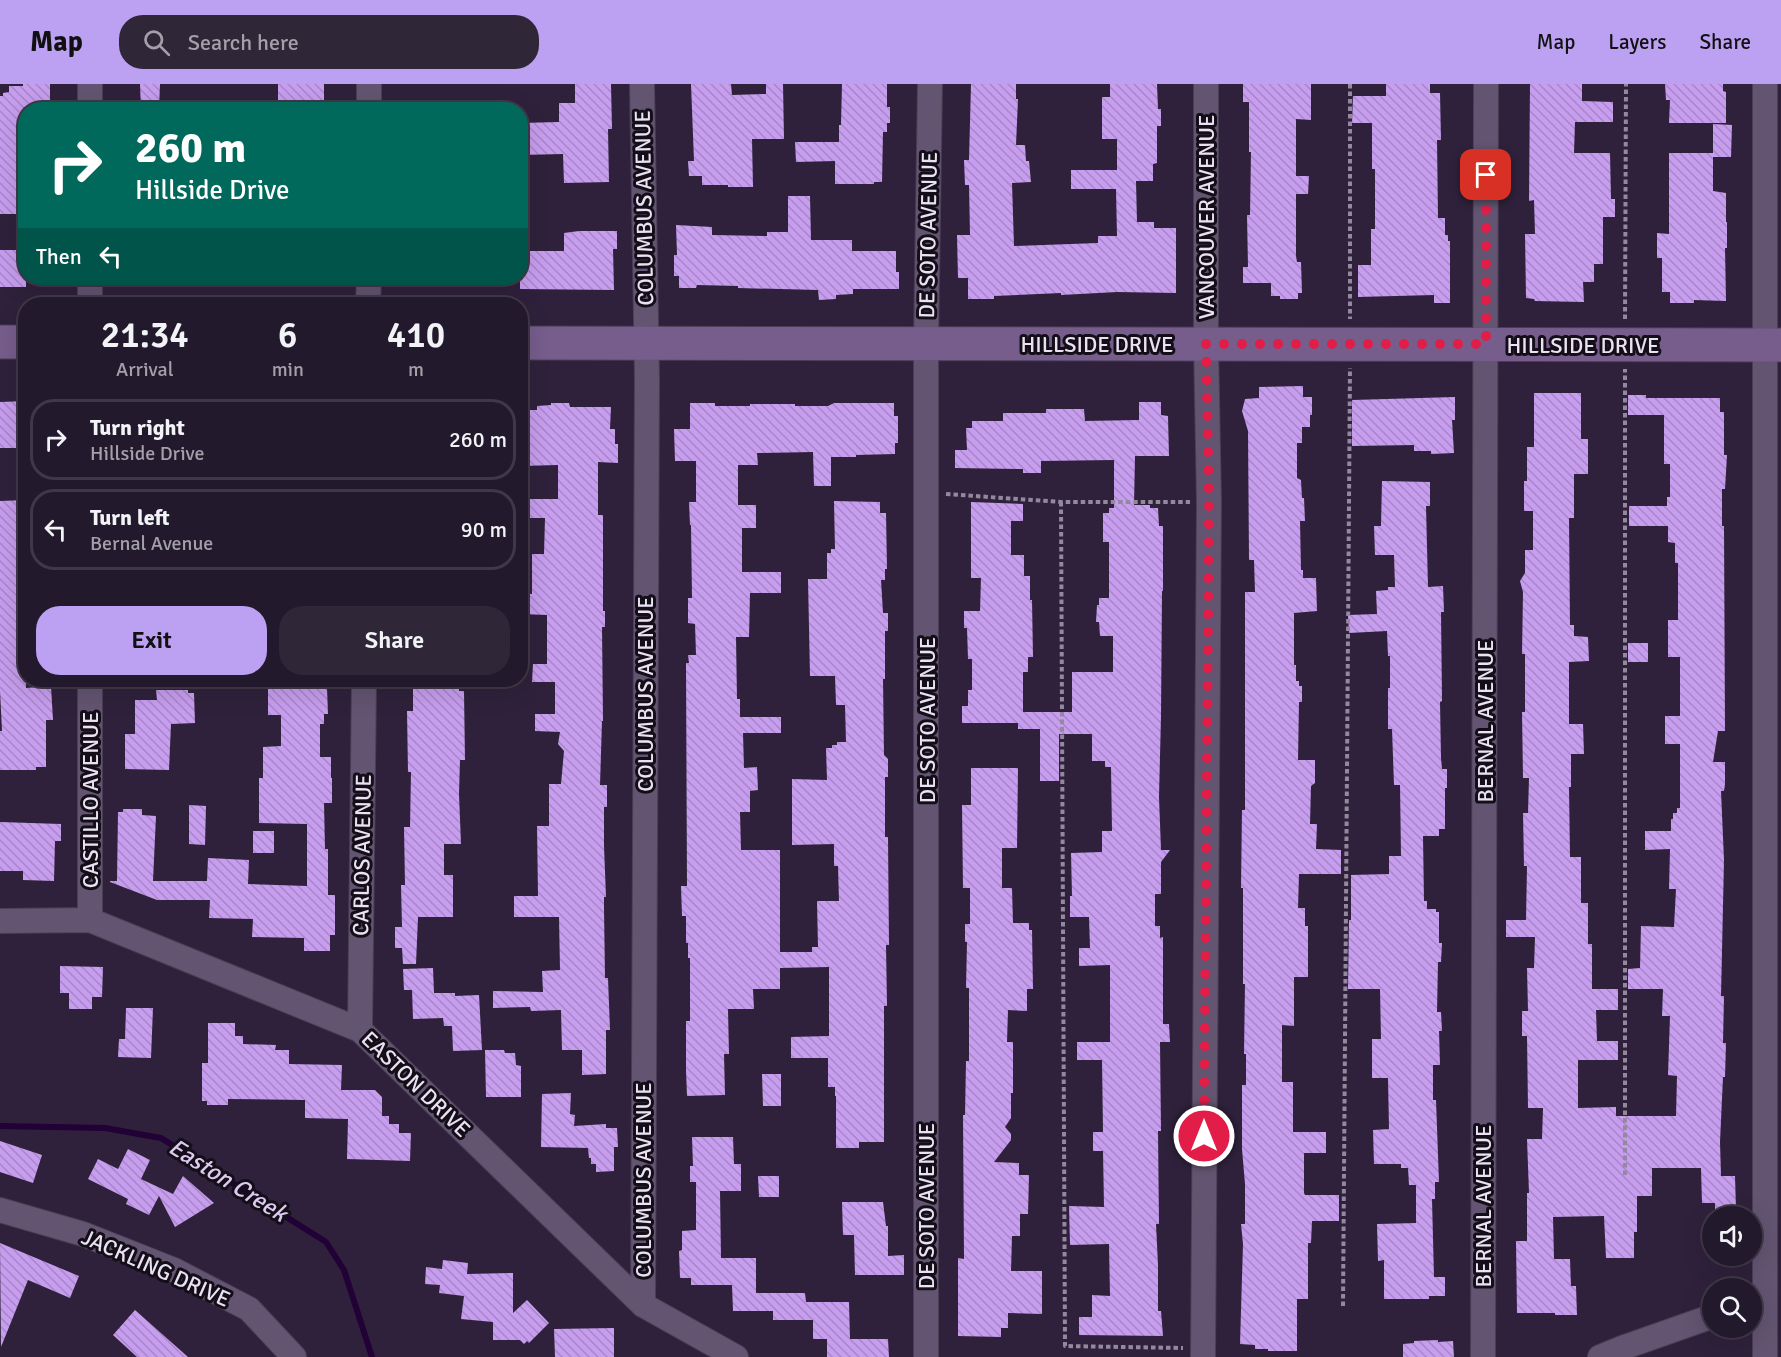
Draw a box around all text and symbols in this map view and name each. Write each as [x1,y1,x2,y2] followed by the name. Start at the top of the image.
[119,15,539,69] search box
[30,25,83,59] text: Map
[140,26,173,59] icon: search
[188,29,299,56] text: Search here
[1537,29,1575,55] text: Map
[1608,29,1666,55] text: Layers
[1699,29,1751,55] text: Share
[629,110,659,306] street label: COLUMBUS AVENUE
[1193,115,1220,319] street label: VANCOUVER AVENUE
[135,123,246,174] text: 260 m
[36,126,114,204] icon: right
[1460,149,1511,200] pin
[913,151,943,319] street label: DE SOTO AVENUE
[1469,158,1502,191] icon: arrive
[135,174,289,207] text: Hillside Drive
[94,240,127,273] icon: left
[36,243,82,270] text: Then
[101,313,189,358] text: 21:34
[278,313,298,358] text: 6
[387,313,445,358] text: 410
[1020,331,1174,358] street label: HILLSIDE DRIVE
[1506,332,1660,359] street label: HILLSIDE DRIVE
[116,357,174,382] text: Arrival
[272,357,304,382] text: min
[408,357,424,382] text: m
[90,414,185,441] text: Turn right
[39,423,72,456] icon: right
[449,426,507,453] text: 260 m
[90,441,204,466] text: Hillside Drive
[90,504,170,531] text: Turn left
[39,513,72,546] icon: left
[461,516,507,543] text: 90 m
[90,531,213,556] text: Bernal Avenue
[632,596,659,792] street label: COLUMBUS AVENUE
[36,606,267,675] button: Exit
[279,606,510,675] button: Share
[914,637,941,803] street label: DE SOTO AVENUE
[1472,639,1499,803] street label: BERNAL AVENUE
[77,712,104,888] street label: CASTILLO AVENUE
[347,774,377,936] street label: CARLOS AVENUE
[356,1025,476,1143] street label: EASTON DRIVE
[630,1082,657,1278] street label: COLUMBUS AVENUE
[1172,1104,1236,1168] position arrow
[913,1123,940,1289] street label: DE SOTO AVENUE
[1470,1124,1497,1288] street label: BERNAL AVENUE
[163,1132,294,1229] water label: Easton Creek
[1702,1206,1762,1338] map controls
[1702,1206,1762,1266] button: sound
[78,1223,234,1313] street label: JACKLING DRIVE
[1702,1278,1762,1338] button: search

